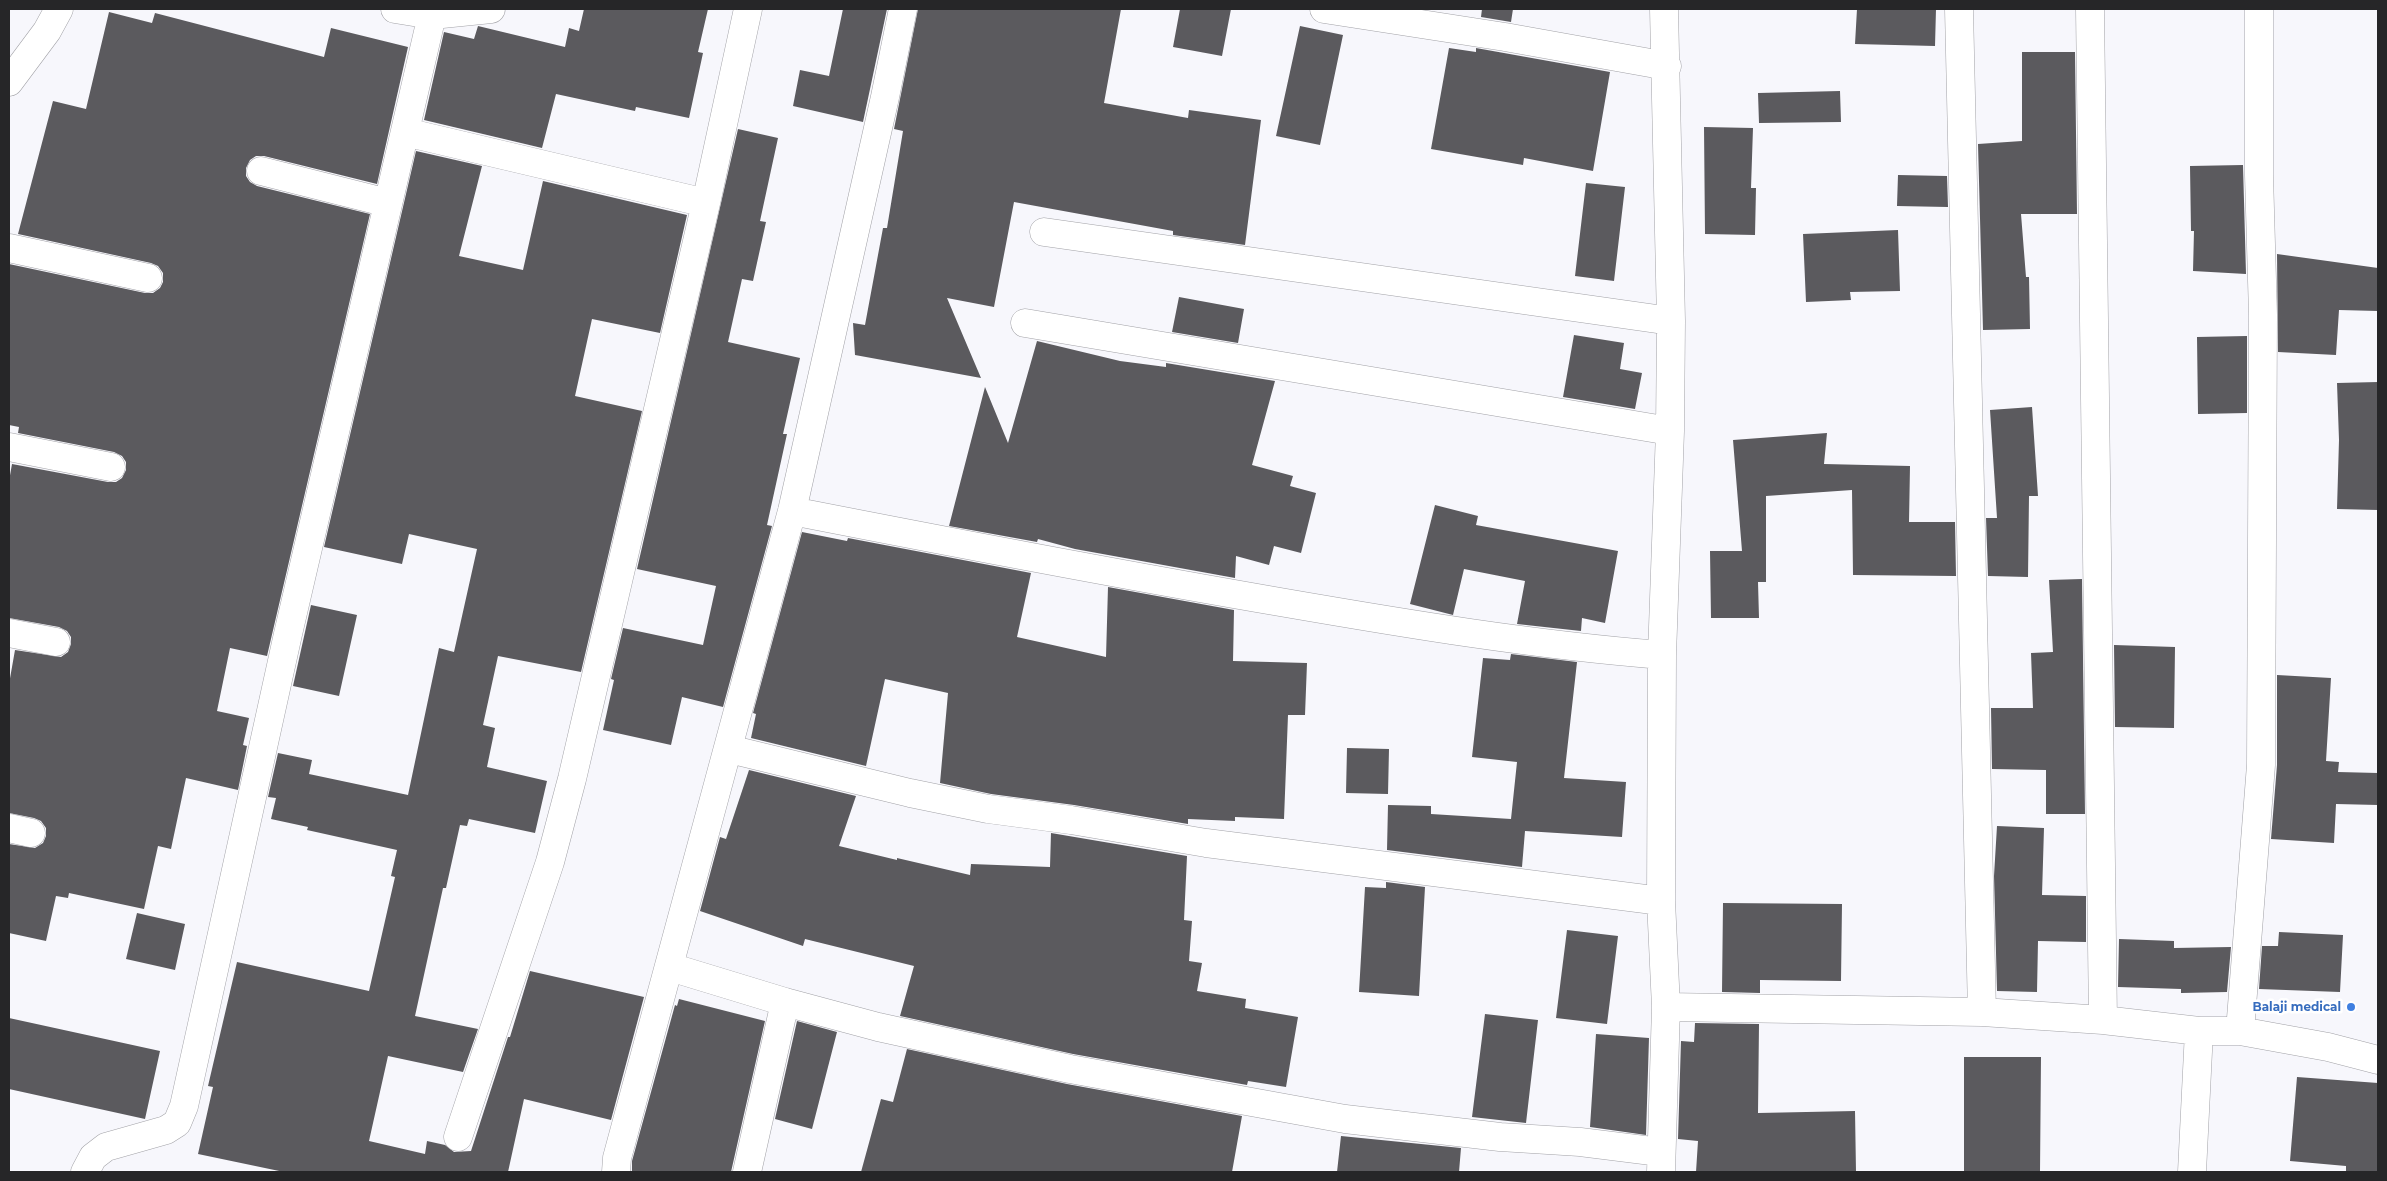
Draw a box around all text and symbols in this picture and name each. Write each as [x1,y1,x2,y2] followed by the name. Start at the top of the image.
[2252,1000,2341,1014] place label: Balaji medical
[2345,1001,2357,1013] marker: Balaji medical

